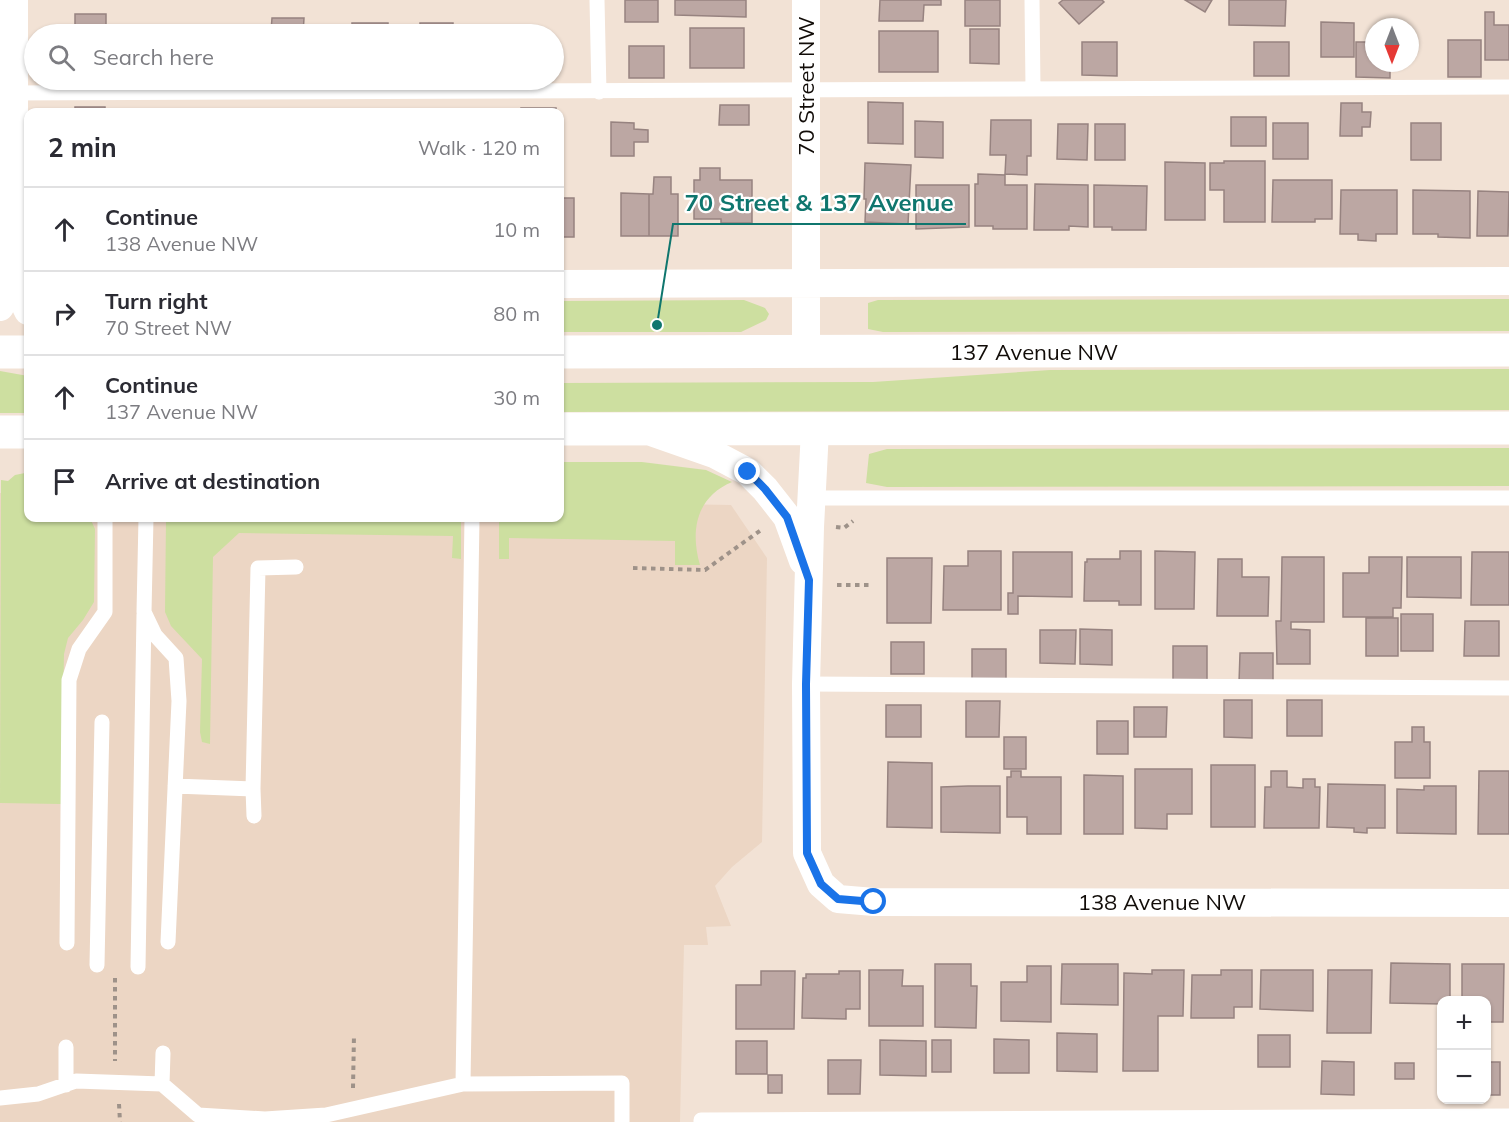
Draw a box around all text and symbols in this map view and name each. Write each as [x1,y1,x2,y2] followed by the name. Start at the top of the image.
[792,16,820,156] street label: 70 Street NW
[1365,18,1419,72] north arrow
[24,24,564,90] search box
[45,41,78,74] icon: search
[93,43,214,71] text: Search here
[48,131,117,164] text: 2 min
[418,135,540,160] text: Walk · 120 m
[673,182,966,224] callout: 70 Street & 137 Avenue
[684,187,954,217] text: 70 Street & 137 Avenue
[105,203,198,231] text: Continue
[48,213,81,246] icon: ahead
[493,217,540,242] text: 10 m
[105,231,258,256] text: 138 Avenue NW
[105,287,208,315] text: Turn right
[48,297,81,330] icon: right
[493,301,540,326] text: 80 m
[105,315,232,340] text: 70 Street NW
[950,338,1118,366] street label: 137 Avenue NW
[105,371,198,399] text: Continue
[48,381,81,414] icon: ahead
[493,385,540,410] text: 30 m
[105,399,258,424] text: 137 Avenue NW
[734,458,760,484] route end
[48,465,81,498] icon: arrive
[105,467,320,495] text: Arrive at destination
[860,888,886,914] route start
[1078,888,1246,916] street label: 138 Avenue NW
[1437,996,1491,1104] map controls
[1437,996,1491,1050] button: +
[1437,1050,1491,1104] button: −

